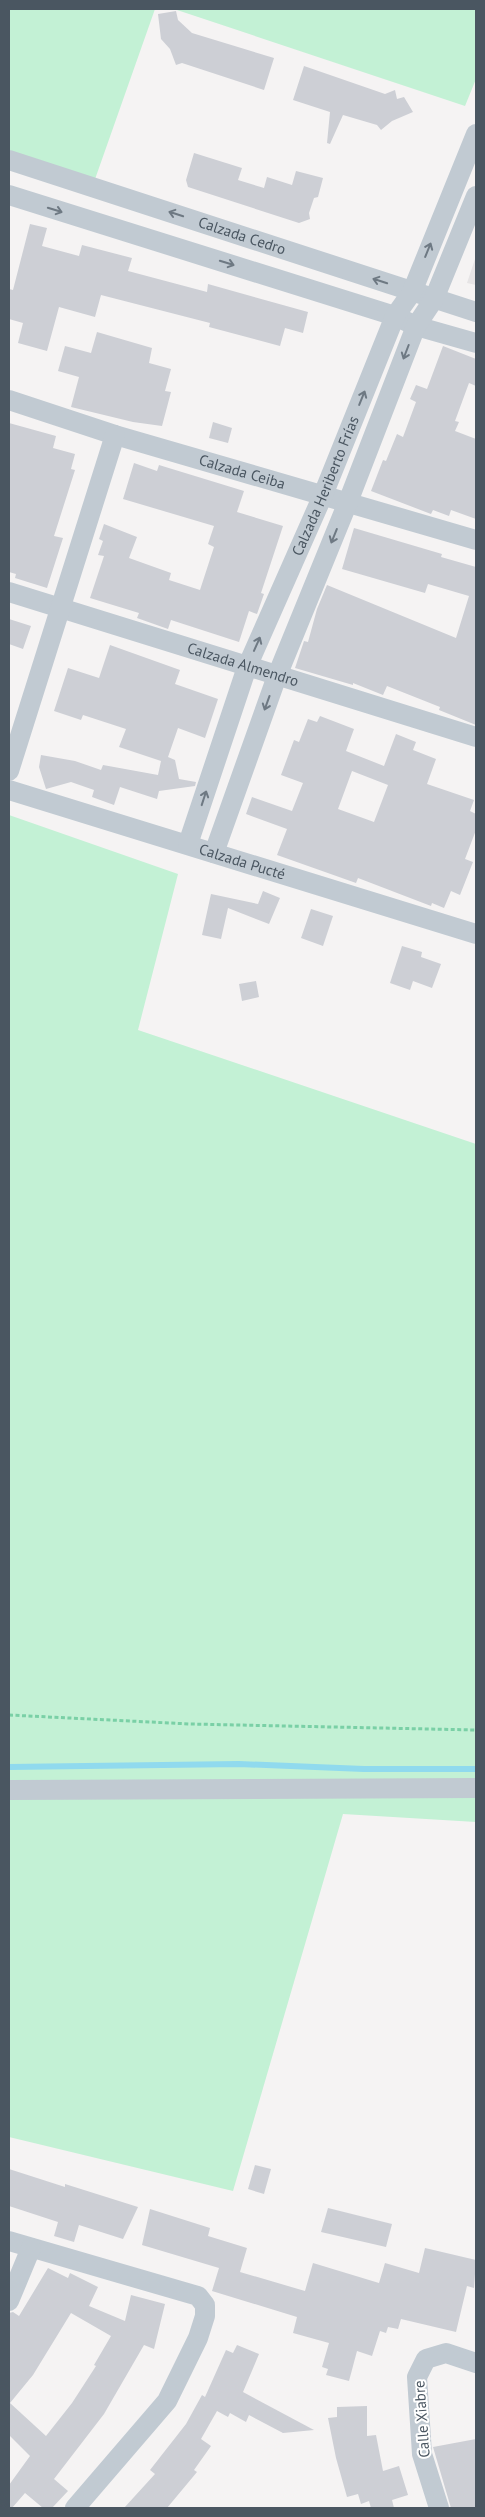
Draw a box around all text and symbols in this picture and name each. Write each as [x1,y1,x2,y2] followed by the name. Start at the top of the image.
[47,205,63,215] one-way arrow
[168,209,184,219] one-way arrow
[196,212,288,258] street label: Calzada Cedro
[425,243,434,258] one-way arrow
[219,259,235,269] one-way arrow
[373,276,388,285] one-way arrow
[401,344,410,359] one-way arrow
[358,391,367,406] one-way arrow
[287,413,363,559] street label: Calzada Heriberto Frías
[197,450,288,493] street label: Calzada Ceiba
[329,528,339,543] one-way arrow
[253,637,262,652] one-way arrow
[185,638,301,690] street label: Calzada Almendro
[262,695,271,710] one-way arrow
[199,790,209,806] one-way arrow
[197,839,288,884] street label: Calzada Pucté
[409,2380,434,2458] street label: Calle Xiabre

